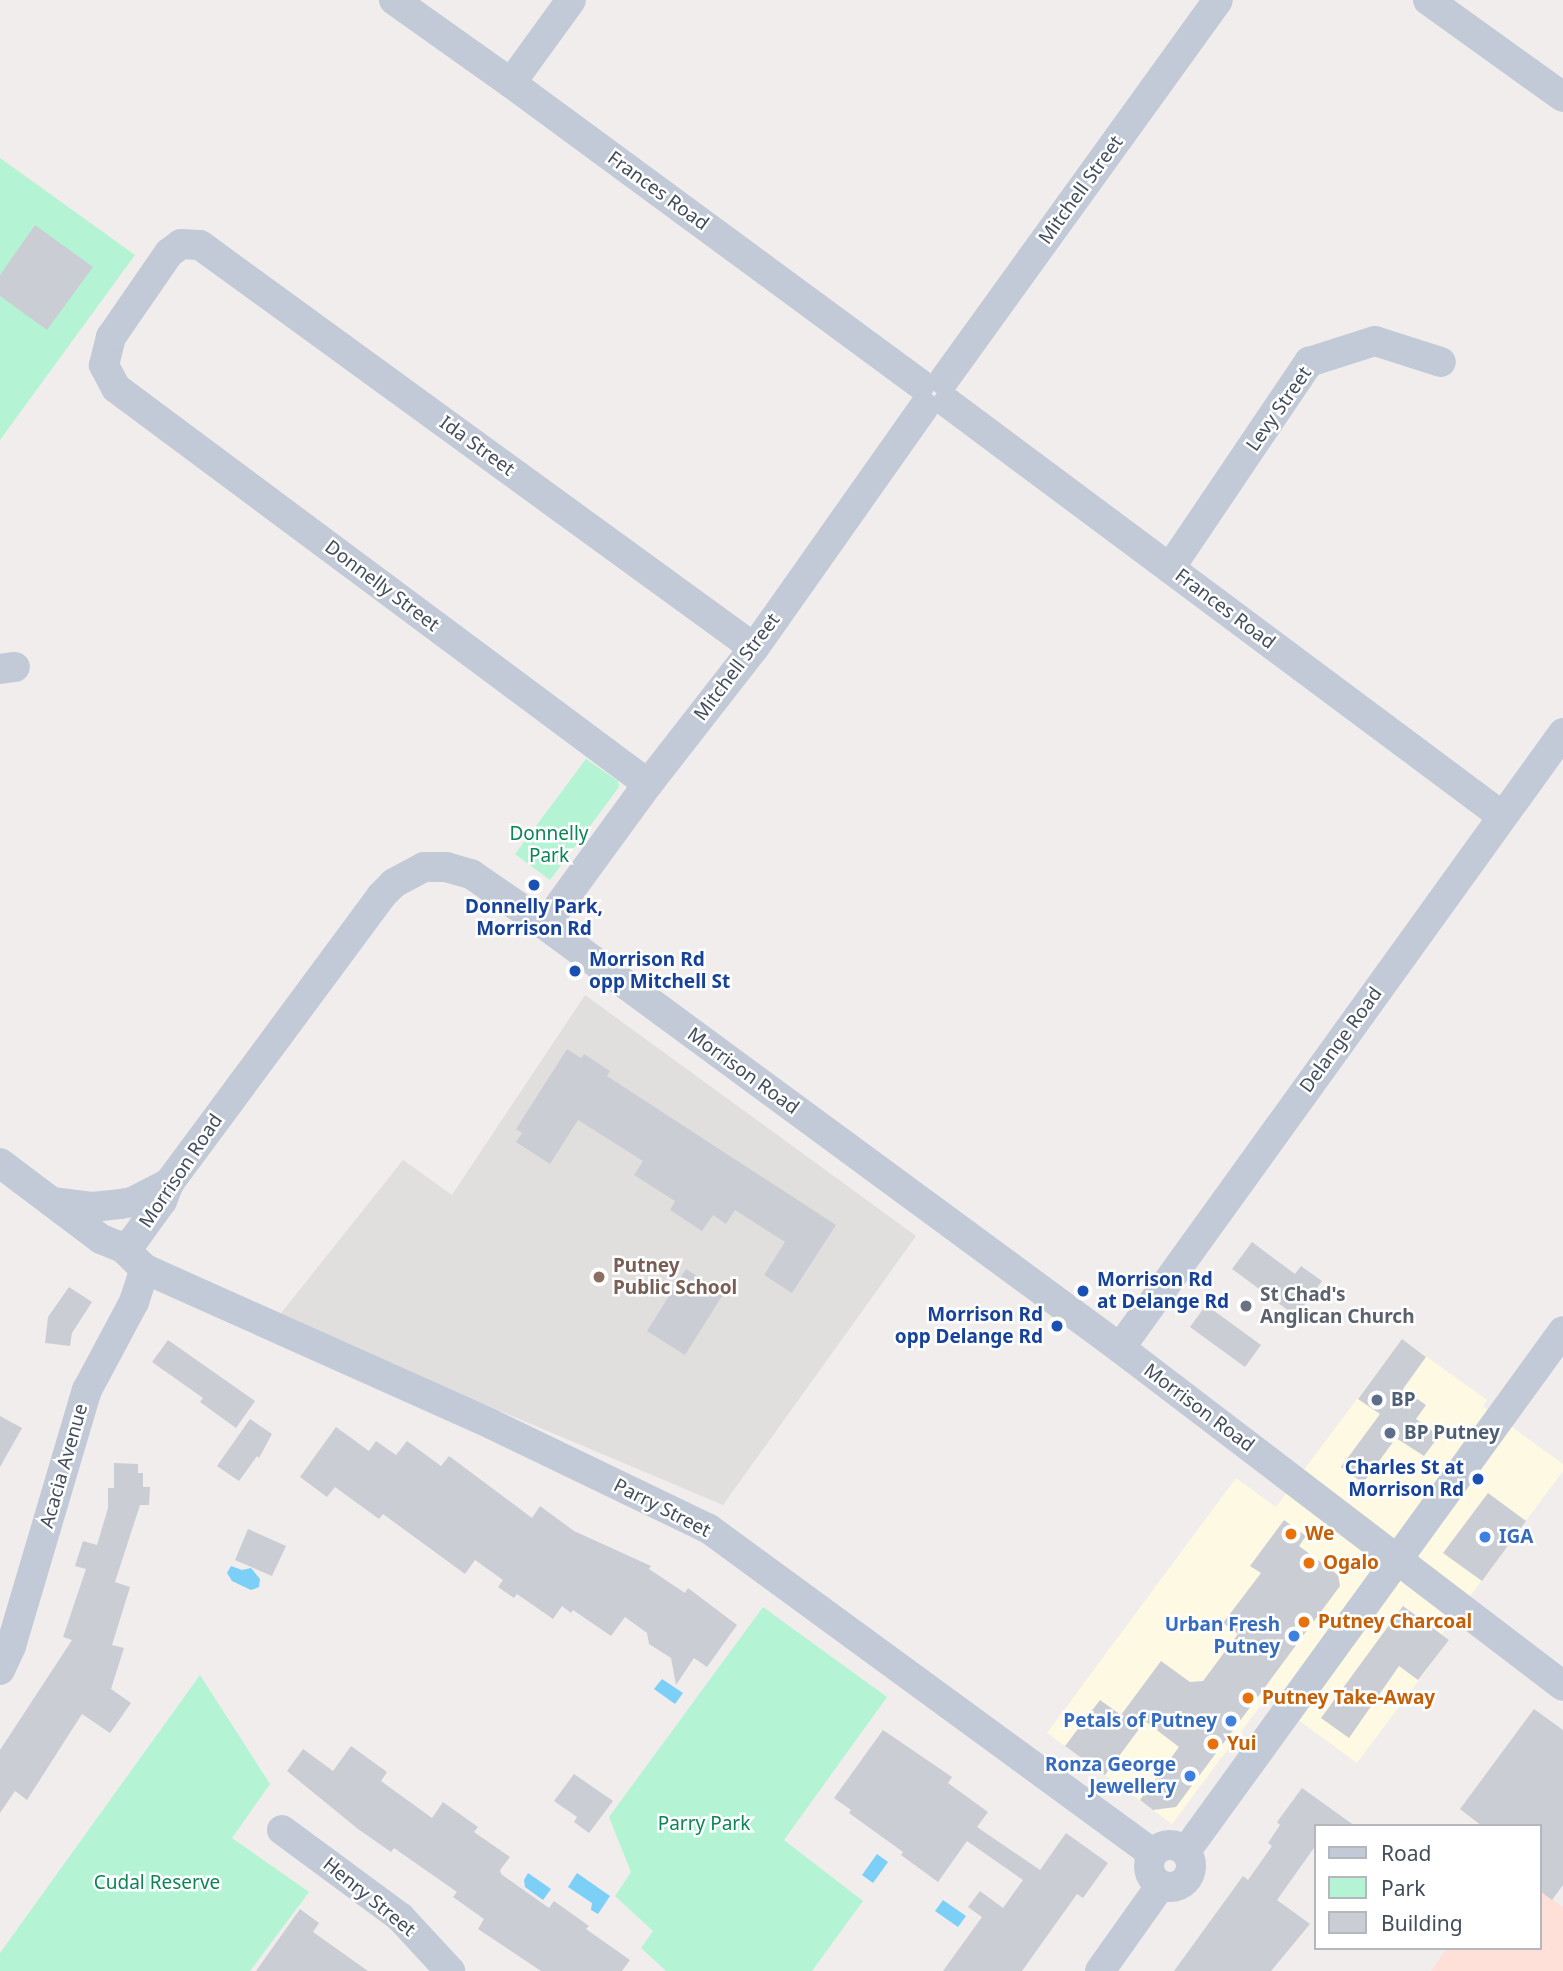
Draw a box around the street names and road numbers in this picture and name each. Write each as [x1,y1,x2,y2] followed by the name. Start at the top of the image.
[1034,131,1128,249] street label: Mitchell Street
[603,147,713,235] street label: Frances Road
[1242,362,1316,456] street label: Levy Street
[435,411,519,481] street label: Ida Street
[320,536,444,636] street label: Donnelly Street
[1171,564,1279,654] street label: Frances Road
[689,609,785,725] street label: Mitchell Street
[1295,983,1387,1097] street label: Delange Road
[683,1023,803,1119] street label: Morrison Road
[135,1110,227,1232] street label: Morrison Road
[1139,1359,1259,1457] street label: Morrison Road
[35,1401,93,1531] street label: Acacia Avenue
[610,1474,714,1542] street label: Parry Street
[318,1853,420,1941] street label: Henry Street

